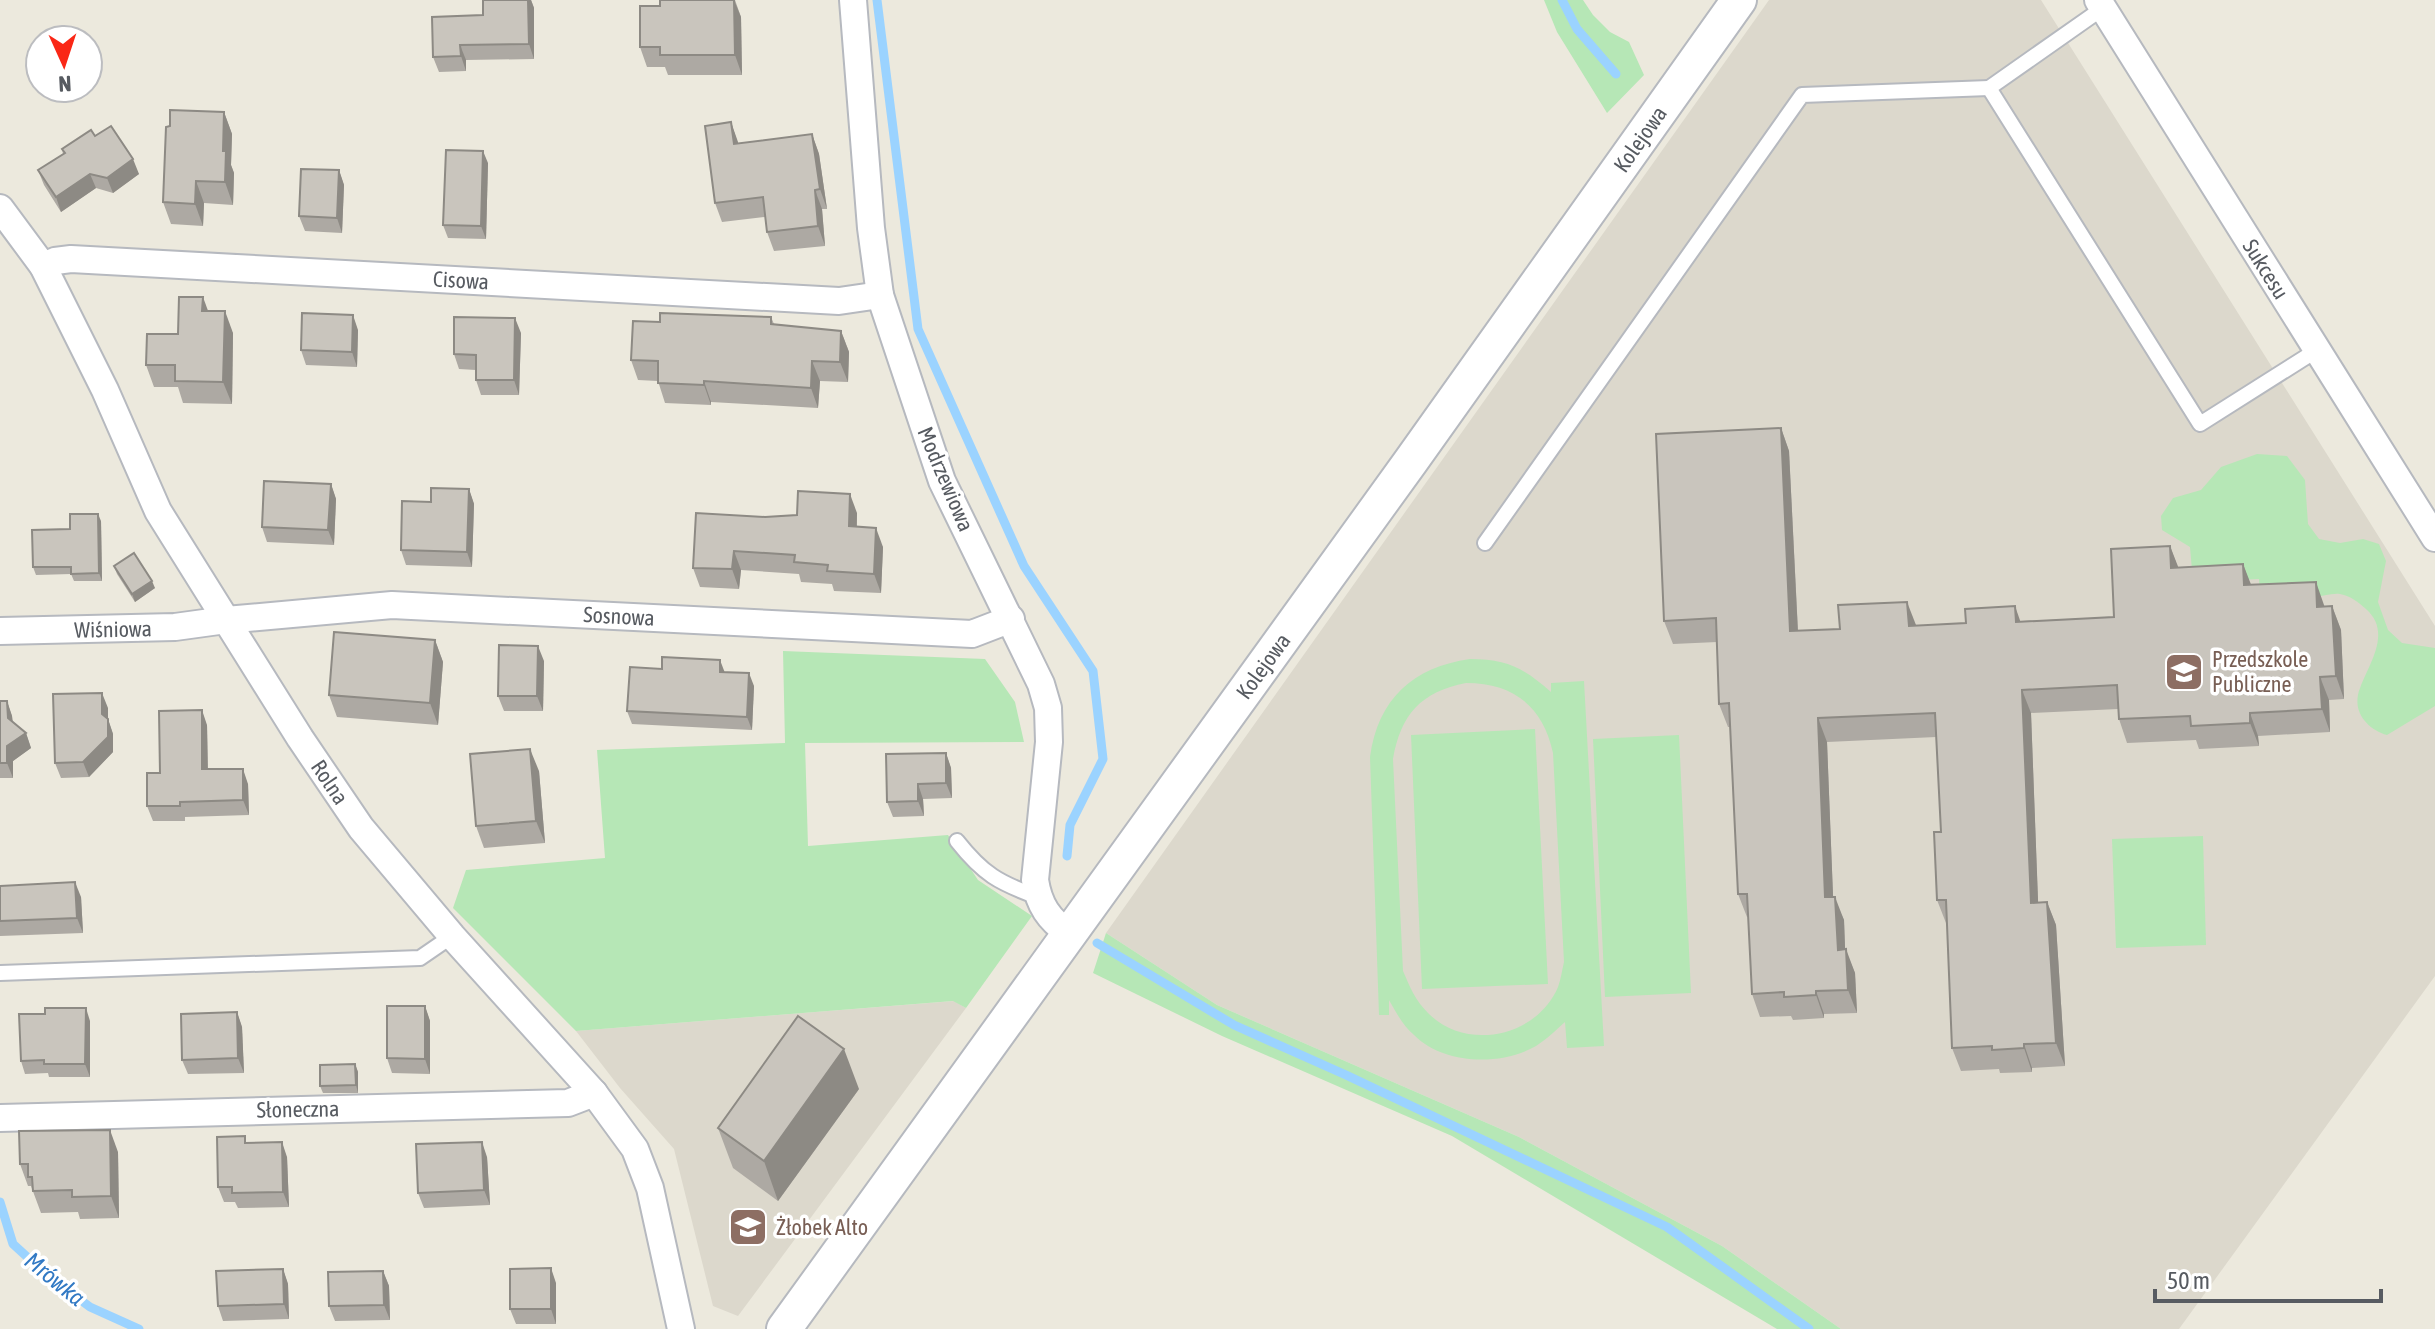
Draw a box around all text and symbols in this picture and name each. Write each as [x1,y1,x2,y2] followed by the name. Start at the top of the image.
[24,24,104,104] north arrow
[58,71,72,97] text: N
[1608,101,1672,177] street label: Kolejowa
[2238,234,2294,304] street label: Sukcesu
[432,266,490,294] street label: Cisowa
[912,423,980,535] street label: Modrzewiowa
[583,601,655,631] street label: Sosnowa
[74,615,152,643] street label: Wiśniowa
[1231,628,1295,704] street label: Kolejowa
[2212,646,2308,697] place label: Przedszkole Publiczne
[2163,651,2205,693] school or university icon: Przedszkole Publiczne
[306,755,354,809] street label: Rolna
[256,1095,340,1123] street label: Słoneczna
[727,1206,769,1248] school or university icon: Żłobek Alto
[776,1214,868,1240] place label: Żłobek Alto
[20,1247,90,1311] water label: Mrówka
[2155,1253,2381,1303] scale bar
[2167,1267,2210,1294] text: 50 m

